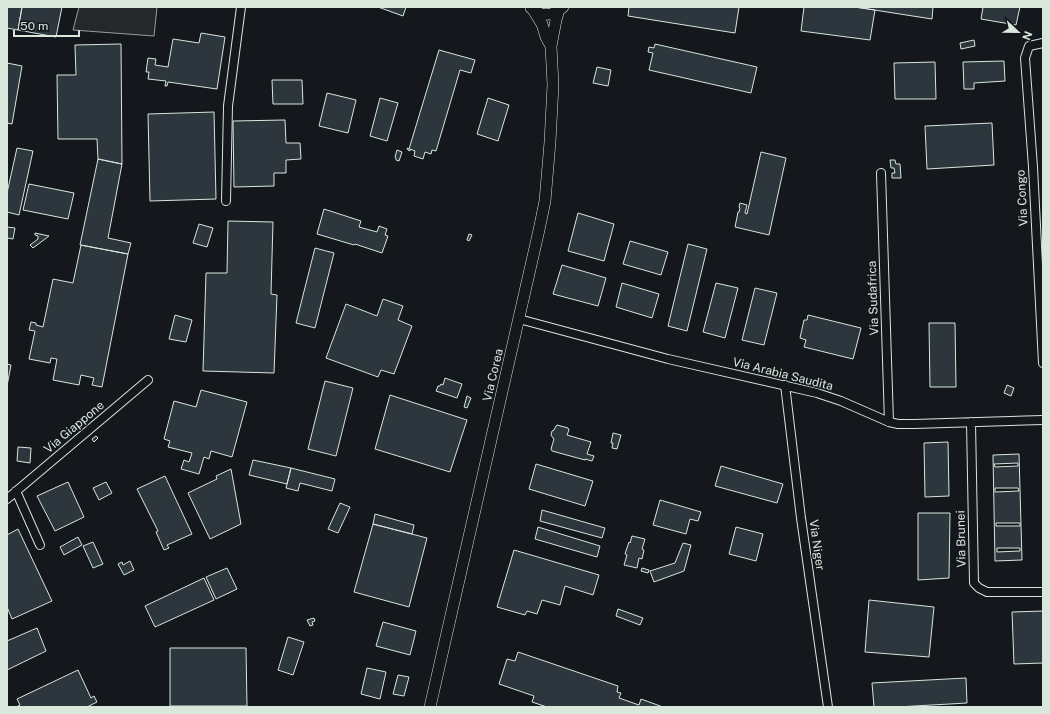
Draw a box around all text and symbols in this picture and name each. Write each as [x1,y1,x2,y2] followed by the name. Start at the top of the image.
[14,12,79,38] scale bar
[998,12,1038,52] north arrow
[20,19,48,33] text: 50 m
[1020,30,1034,42] text: N
[1014,169,1030,227] street label: Via Congo
[865,260,881,336] street label: Via Sudafrica
[480,347,506,403] street label: Via Corea
[731,355,835,393] street label: Via Arabia Saudita
[41,398,107,456] street label: Via Giappone
[954,510,968,568] street label: Via Brunei
[806,519,828,572] street label: Via Niger

